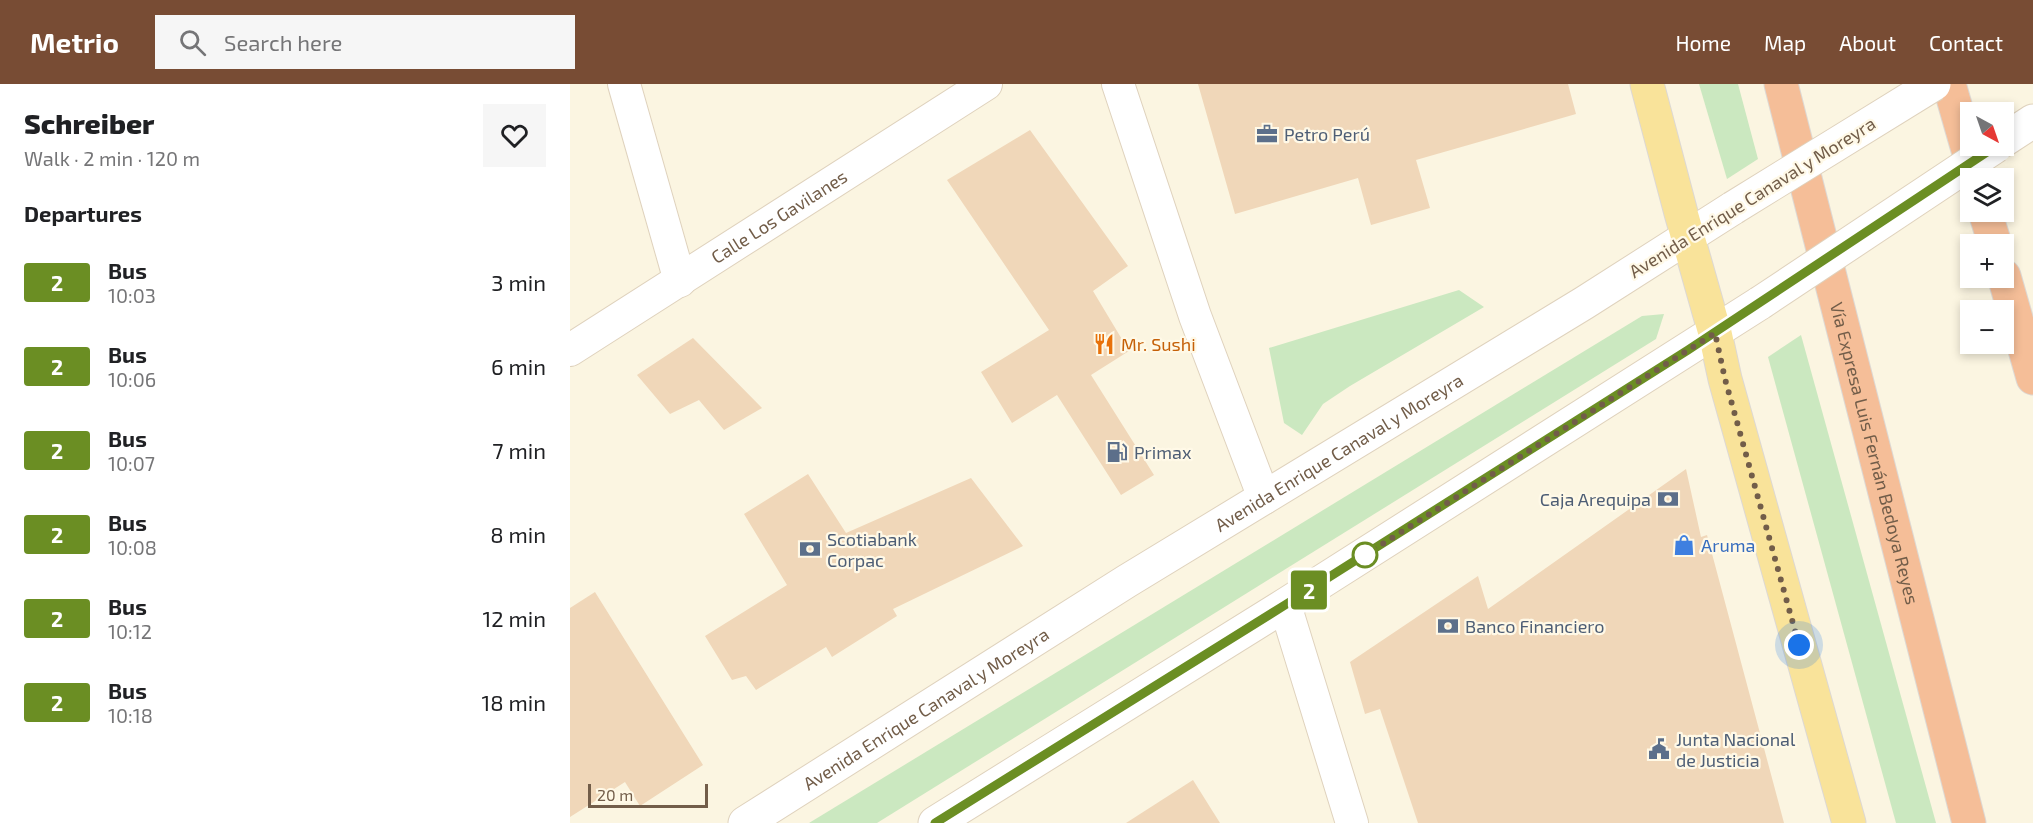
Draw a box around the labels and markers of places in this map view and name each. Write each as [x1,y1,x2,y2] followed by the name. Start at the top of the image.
[1255,122,1279,146] office icon: Petro Perú
[1284,123,1370,145] place label: Petro Perú
[1092,332,1116,356] restaurant icon: Mr. Sushi
[1121,333,1196,355] place label: Mr. Sushi
[1105,440,1129,464] fuel station icon: Primax
[1134,441,1192,463] place label: Primax
[1656,487,1680,511] bank icon: Caja Arequipa
[1540,488,1651,510] place label: Caja Arequipa
[827,528,917,571] place label: Scotiabank Corpac
[1672,533,1696,557] shop icon: Aruma
[1701,534,1755,556] place label: Aruma
[798,537,822,561] bank icon: Scotiabank Corpac
[1352,542,1378,568] unlabelled marker
[1436,614,1460,638] bank icon: Banco Financiero
[1465,615,1605,637] place label: Banco Financiero
[1676,728,1796,771] place label: Junta Nacional de Justicia
[1647,737,1671,761] public building icon: Junta Nacional de Justicia

